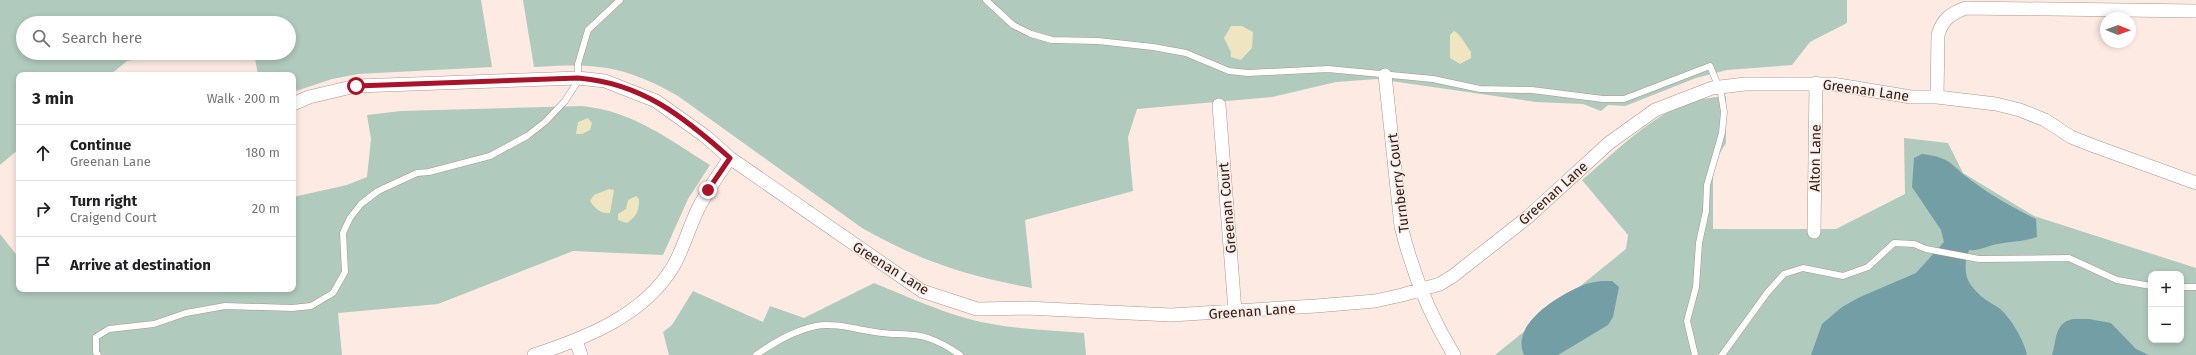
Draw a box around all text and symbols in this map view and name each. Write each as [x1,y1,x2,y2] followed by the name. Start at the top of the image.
[2100,12,2136,48] north arrow
[16,16,296,60] search box
[30,27,52,49] icon: search
[62,29,142,47] text: Search here
[1822,76,1910,105] street label: Greenan Lane
[347,77,365,95] route start
[32,88,74,109] text: 3 min
[207,91,280,106] text: Walk · 200 m
[1806,124,1825,192] street label: Alton Lane
[1384,131,1413,234] street label: Turnberry Court
[70,136,131,154] text: Continue
[32,142,54,164] icon: ahead
[245,145,280,160] text: 180 m
[70,154,151,169] text: Greenan Lane
[1515,158,1591,229] street label: Greenan Lane
[1215,161,1240,254] street label: Greenan Court
[699,181,717,199] route end
[70,192,137,210] text: Turn right
[32,198,54,220] icon: right
[252,201,280,216] text: 20 m
[70,210,157,225] text: Craigend Court
[849,238,932,299] street label: Greenan Lane
[32,254,54,276] icon: arrive
[70,256,211,274] text: Arrive at destination
[2148,271,2184,343] map controls
[2148,271,2184,307] button: +
[1208,300,1296,323] street label: Greenan Lane
[2148,307,2184,343] button: −

